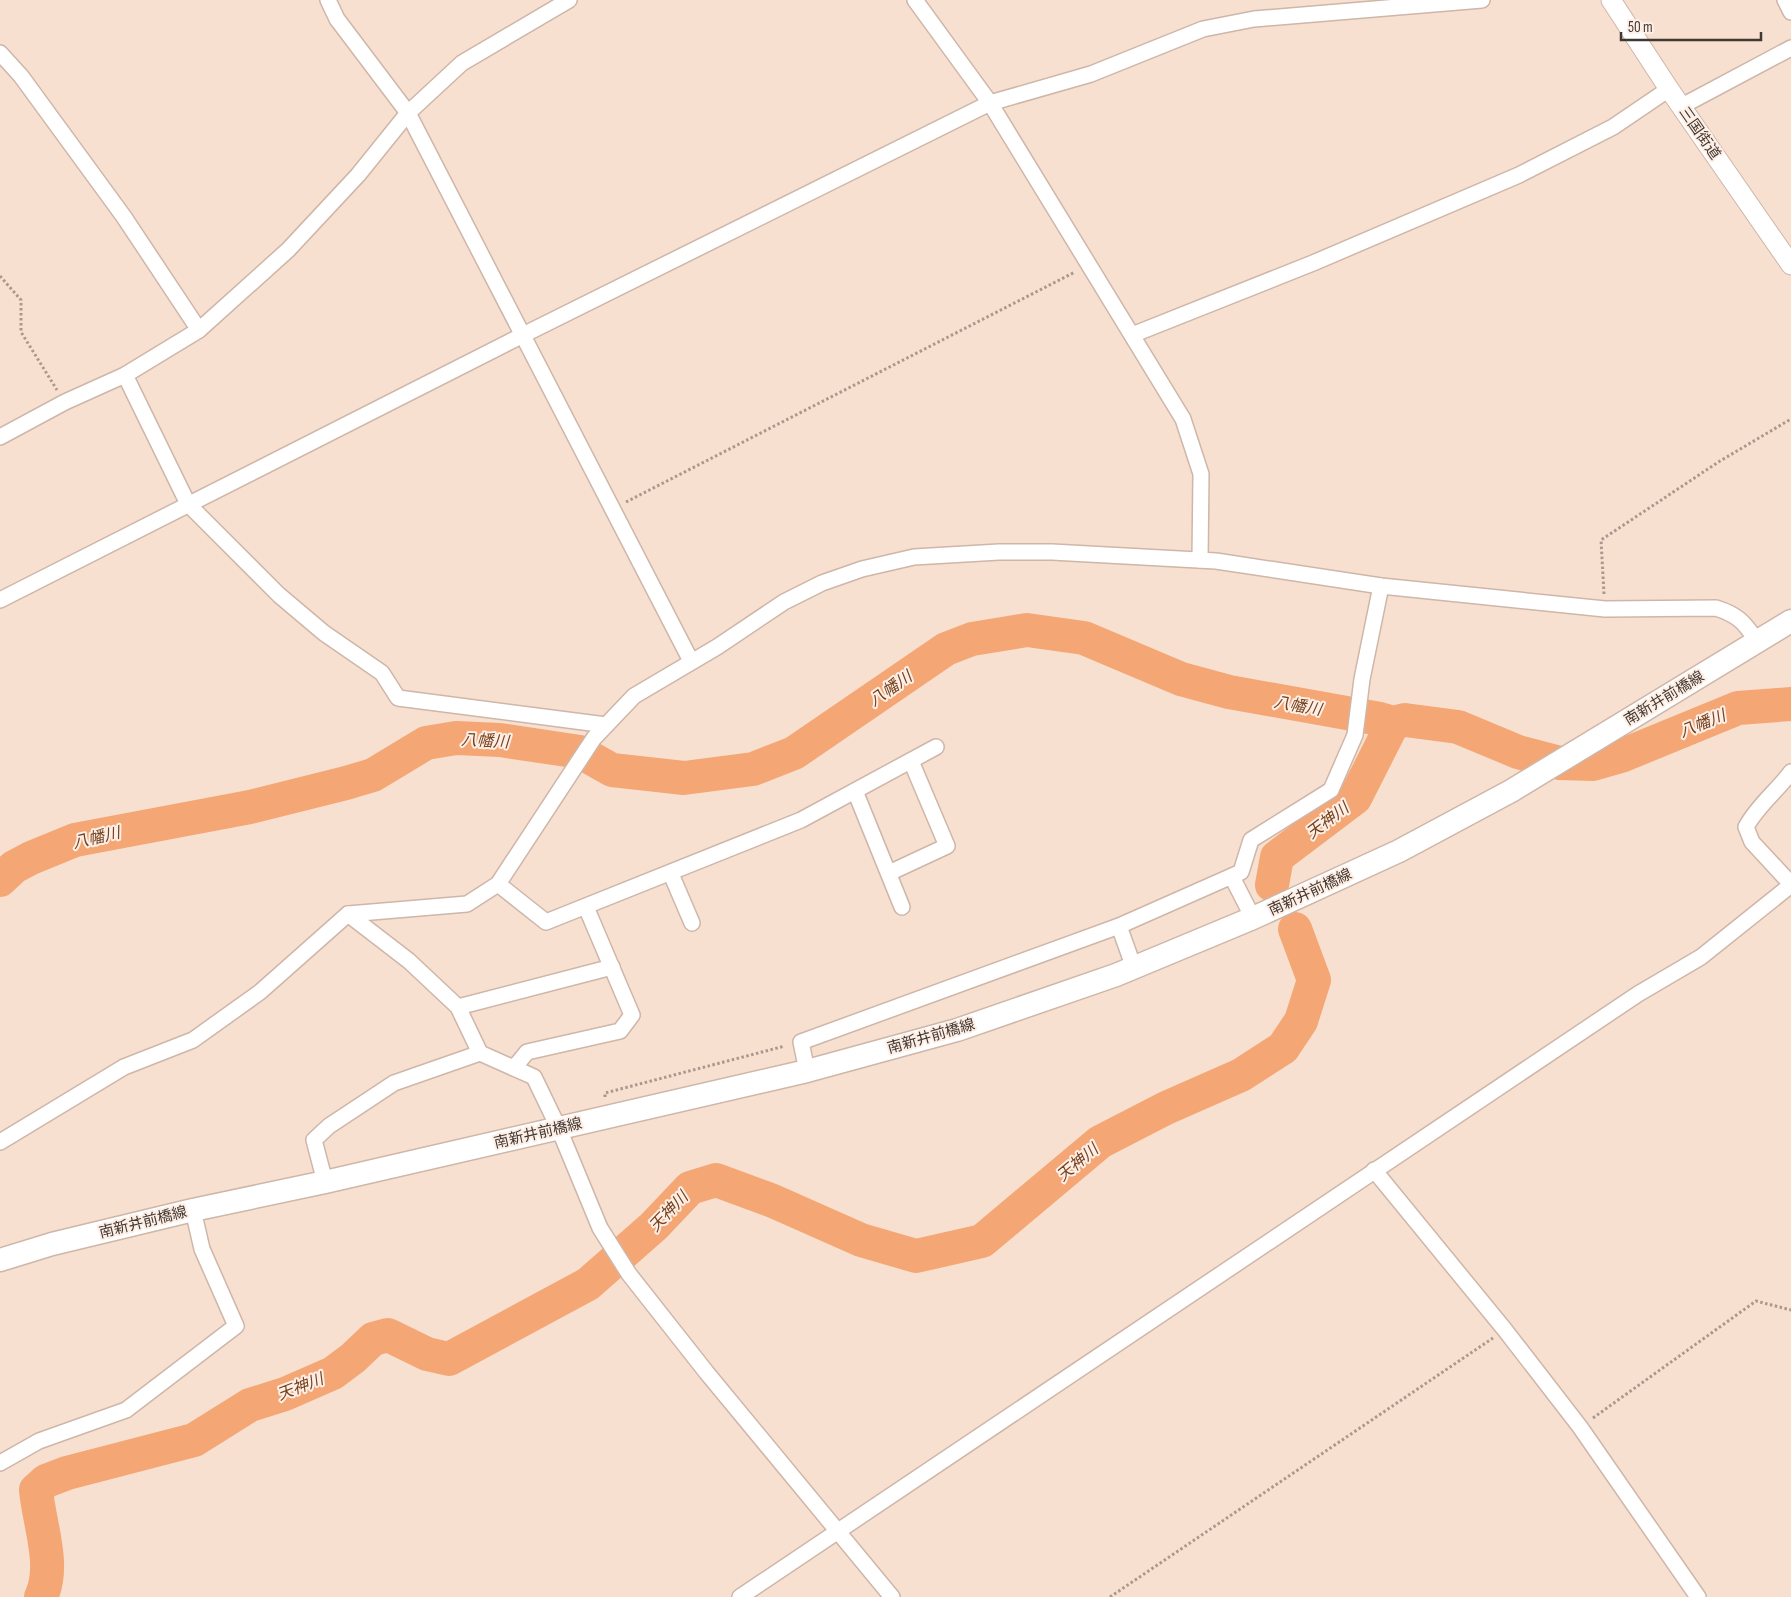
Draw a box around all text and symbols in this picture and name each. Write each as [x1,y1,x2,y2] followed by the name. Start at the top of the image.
[1621,10,1761,42] scale bar
[1628,18,1653,37] text: 50 m
[1675,103,1725,163] street label: 三国街道
[866,667,918,711] water label: 八幡川
[1621,667,1708,730] street label: 南新井前橋線
[1272,693,1325,720] water label: 八幡川
[1677,706,1730,742] water label: 八幡川
[460,731,511,752] water label: 八幡川
[1303,798,1354,843] water label: 天神川
[71,823,124,853] water label: 八幡川
[1265,865,1355,920] street label: 南新井前橋線
[885,1015,977,1058] street label: 南新井前橋線
[492,1114,584,1153] street label: 南新井前橋線
[1053,1139,1104,1186] water label: 天神川
[646,1187,694,1236] water label: 天神川
[97,1202,189,1243] street label: 南新井前橋線
[275,1369,328,1405] water label: 天神川

